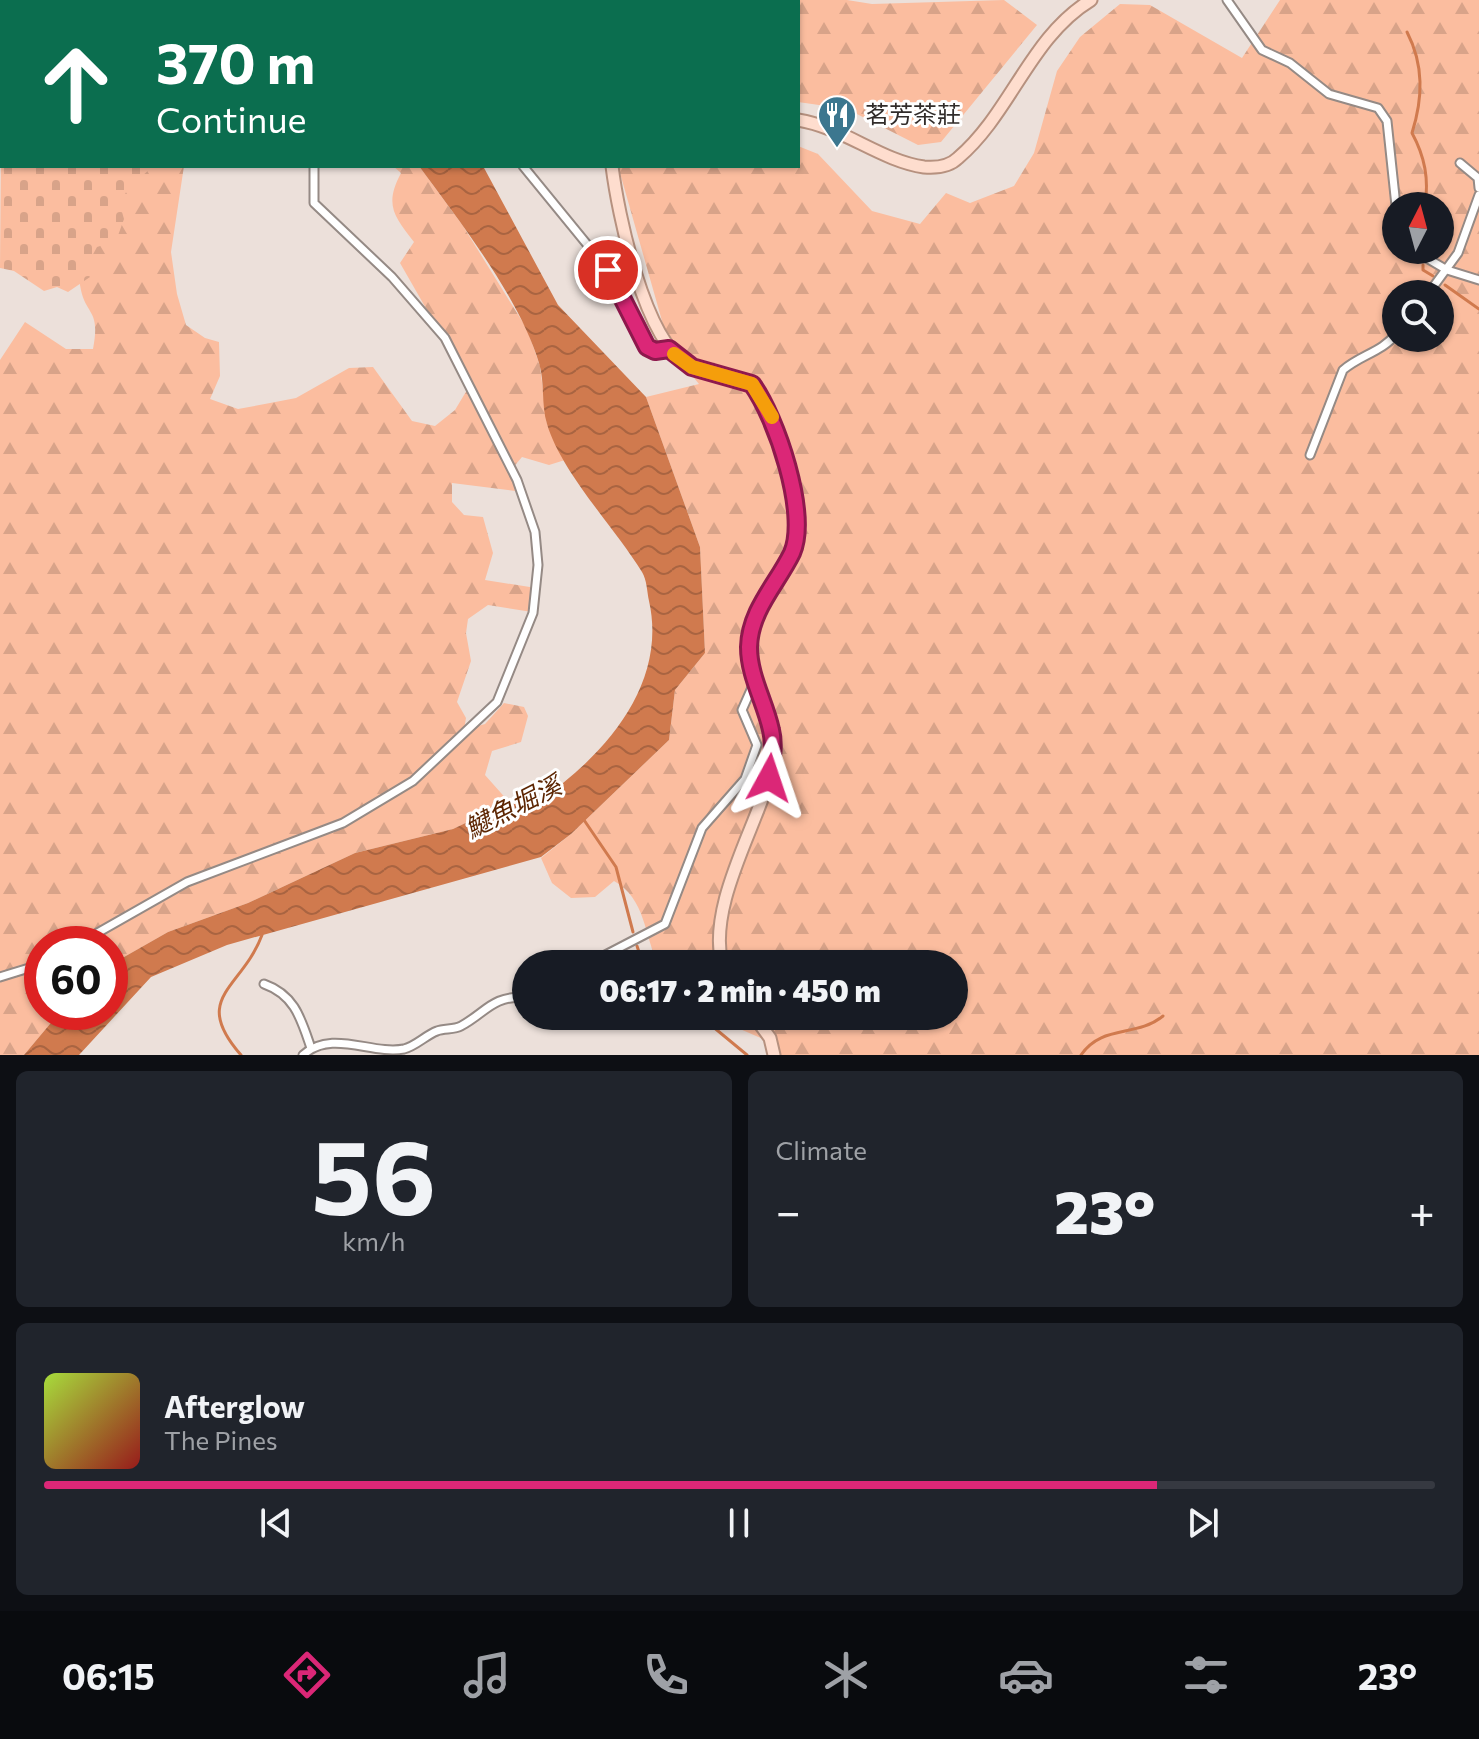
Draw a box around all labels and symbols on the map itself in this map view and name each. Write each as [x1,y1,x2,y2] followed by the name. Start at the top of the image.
[816,94,858,149] restaurant icon: 茗芳茶莊
[865,99,961,128] place label: 茗芳茶莊
[1382,192,1454,264] north arrow
[574,236,642,304] pin
[727,736,811,820] position arrow
[459,766,569,843] water label: 𩻸魚堀溪
[24,926,128,1030] speed limit sign: 60

